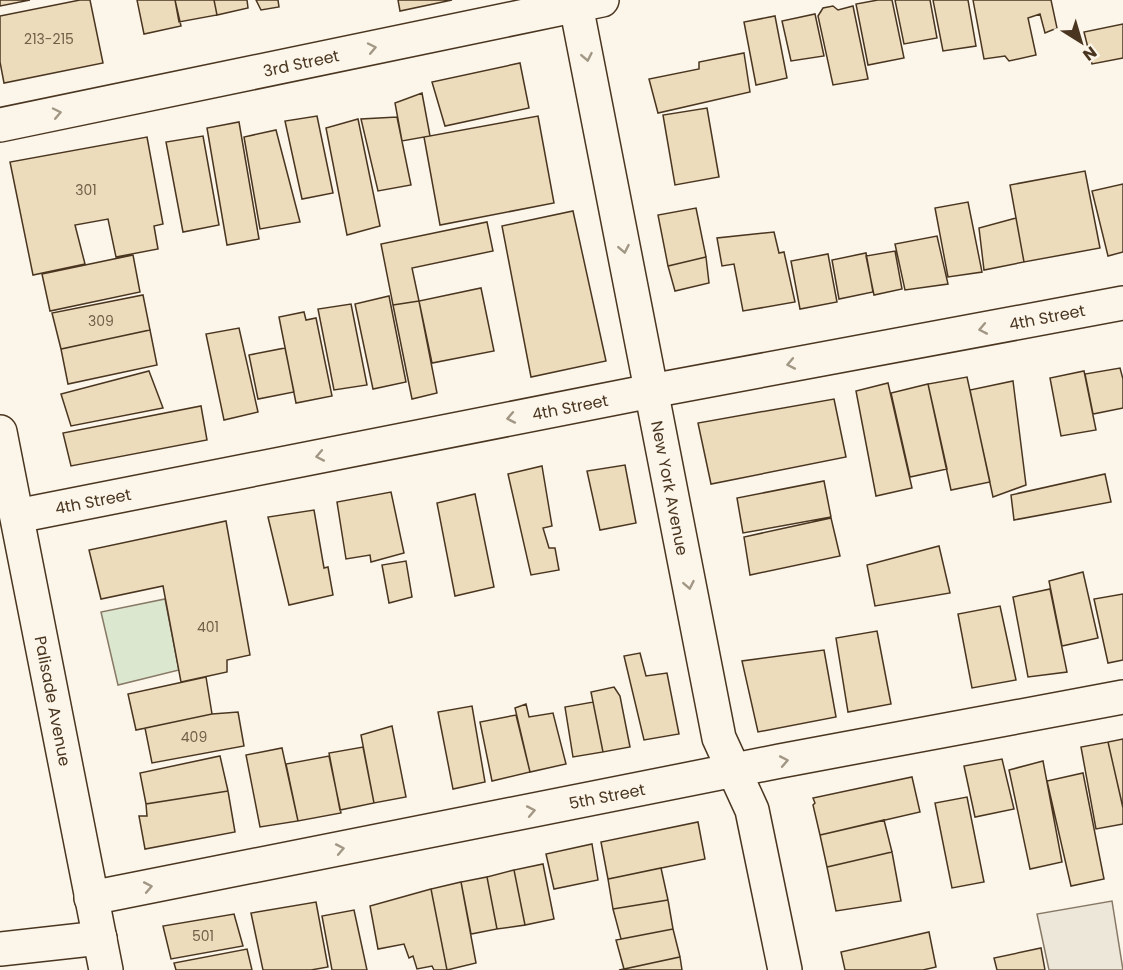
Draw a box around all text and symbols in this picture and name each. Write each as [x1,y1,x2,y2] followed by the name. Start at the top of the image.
[1051,12,1111,72] north arrow
[24,29,74,49] house number: 213-215
[1078,41,1101,66] text: N
[366,42,376,55] one-way arrow
[261,44,341,83] street label: 3rd Street
[580,52,593,62] one-way arrow
[52,108,62,121] one-way arrow
[75,180,97,200] house number: 301
[617,243,630,253] one-way arrow
[1007,299,1087,336] street label: 4th Street
[88,311,114,331] house number: 309
[978,322,988,335] one-way arrow
[786,357,796,370] one-way arrow
[530,389,610,426] street label: 4th Street
[506,411,516,424] one-way arrow
[645,419,694,557] street label: New York Avenue
[315,449,325,462] one-way arrow
[53,483,133,520] street label: 4th Street
[682,579,695,589] one-way arrow
[197,617,219,637] house number: 401
[29,634,76,768] street label: Palisade Avenue
[181,727,207,747] house number: 409
[779,755,789,768] one-way arrow
[567,778,647,815] street label: 5th Street
[526,805,536,818] one-way arrow
[334,843,344,856] one-way arrow
[143,881,153,894] one-way arrow
[192,926,214,946] house number: 501

